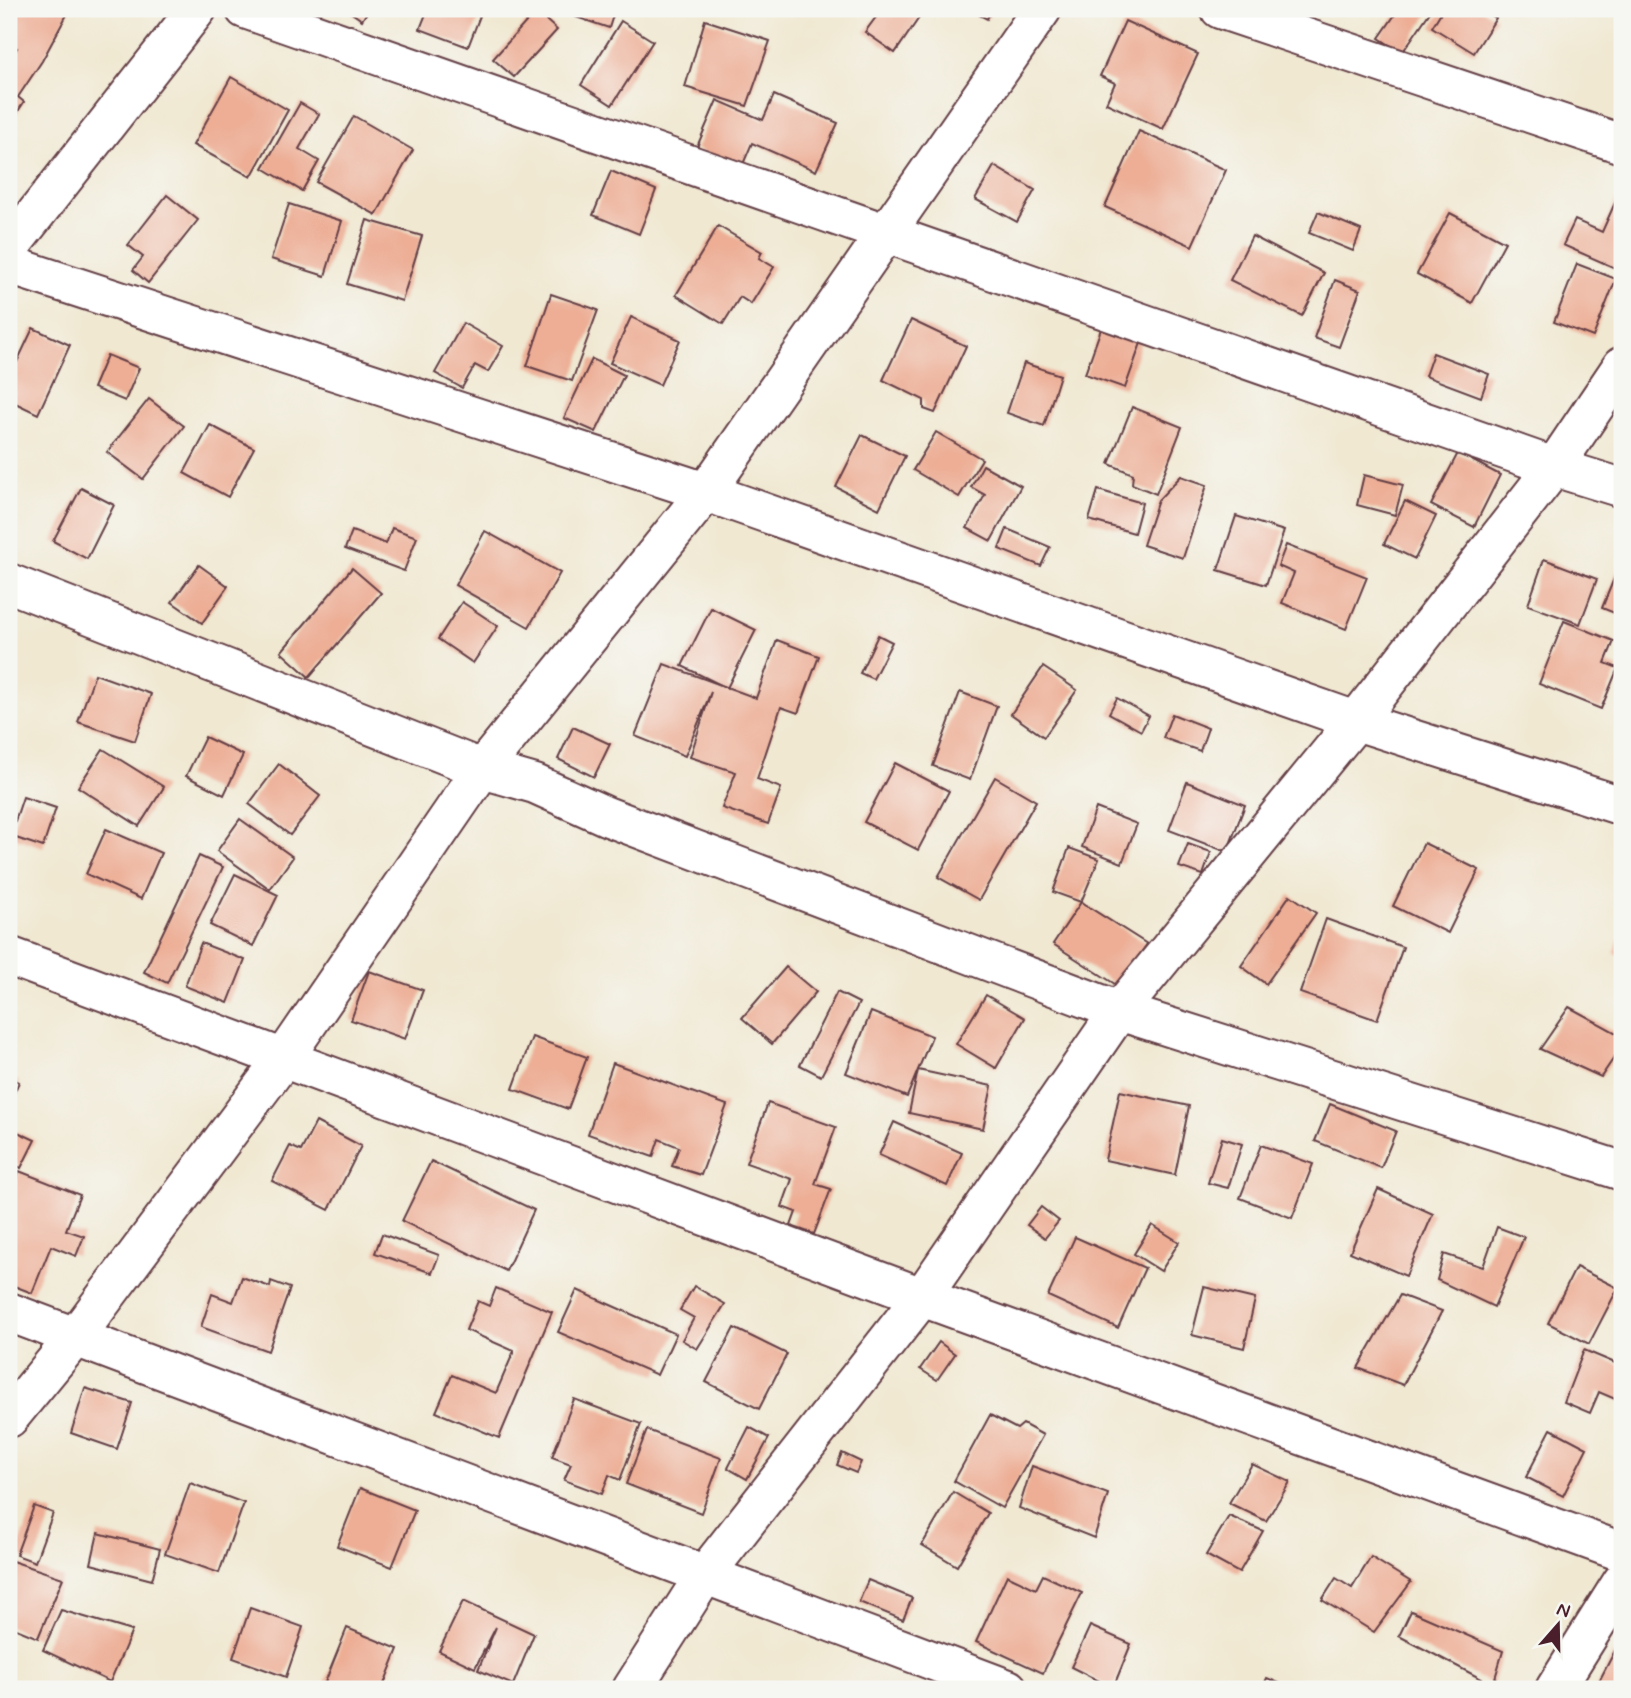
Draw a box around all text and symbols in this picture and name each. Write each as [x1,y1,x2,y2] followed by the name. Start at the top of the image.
[1522,1590,1592,1660] north arrow
[1553,1597,1574,1624] text: N

